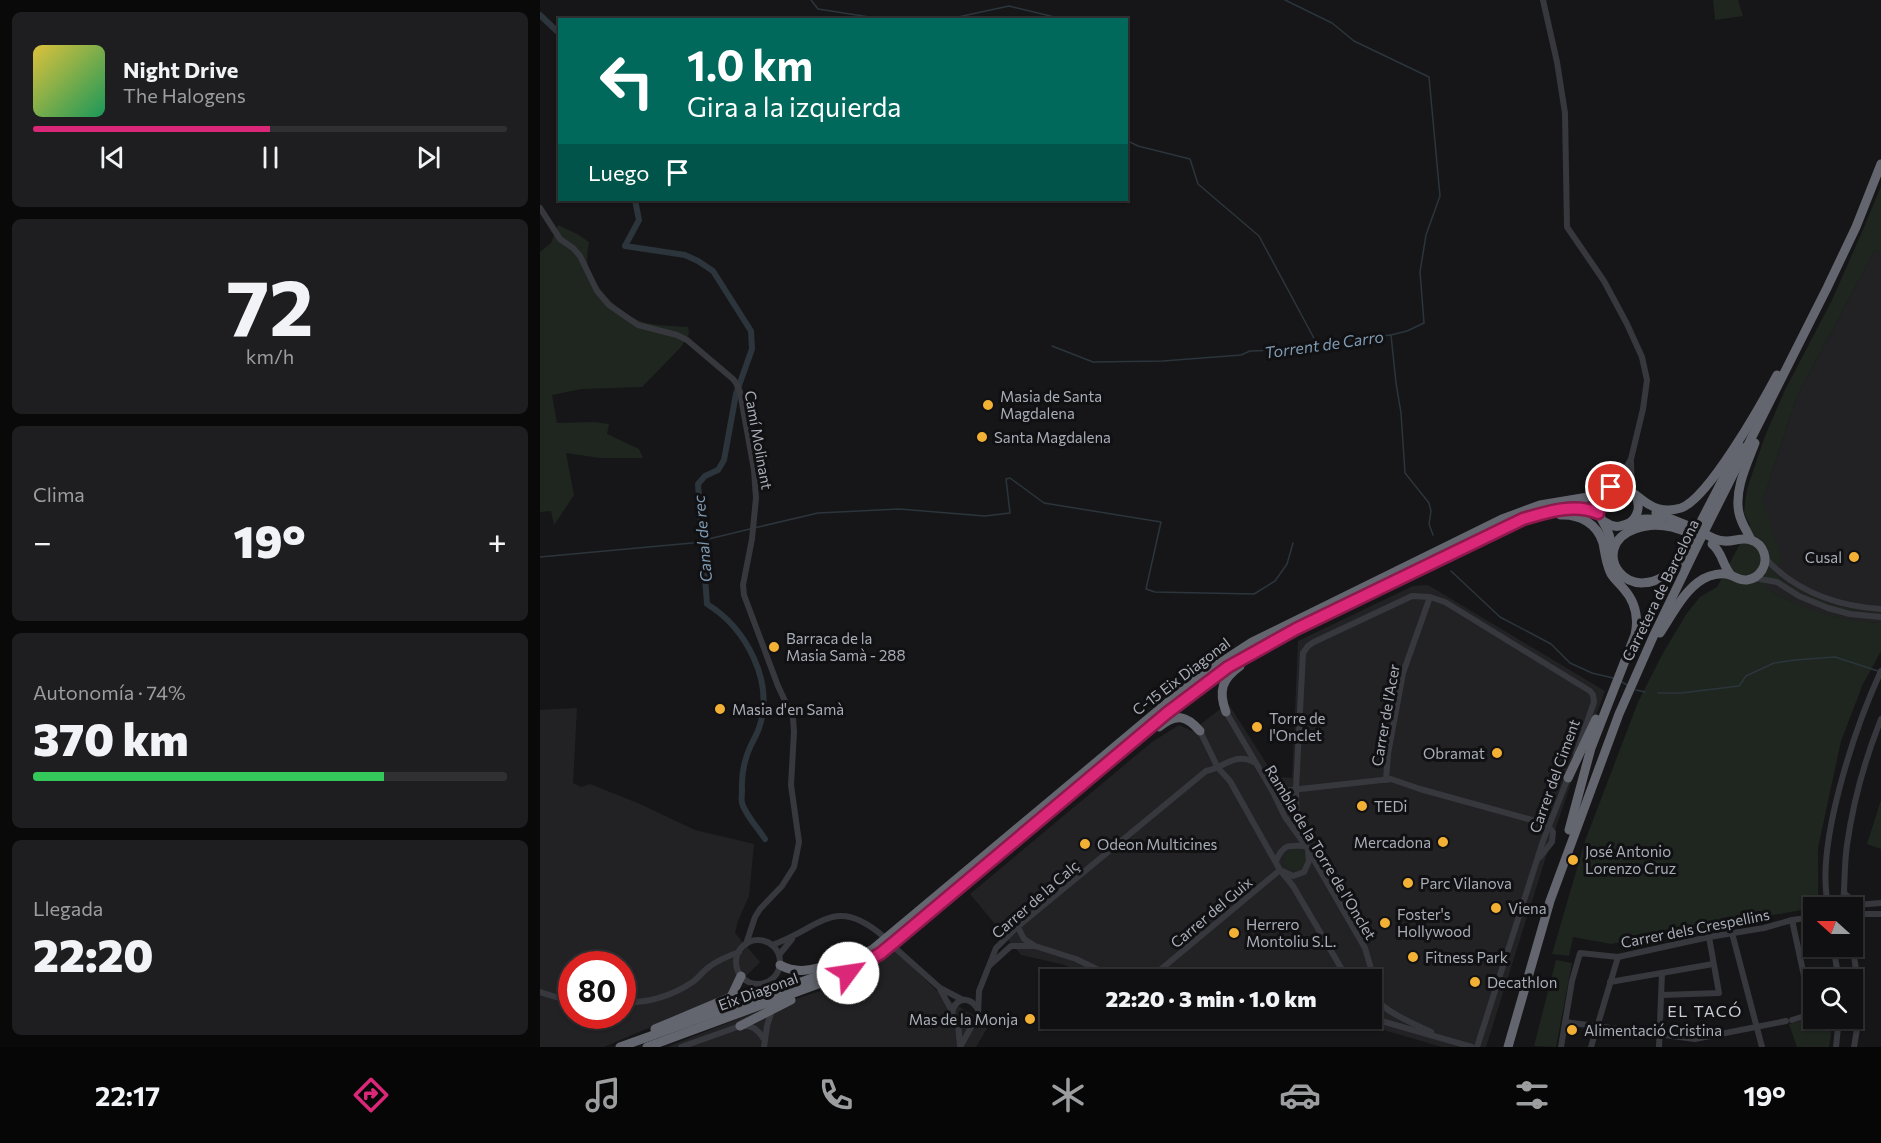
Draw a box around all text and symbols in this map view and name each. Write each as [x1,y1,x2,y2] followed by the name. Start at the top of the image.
[687,38,813,90] text: 1.0 km
[588,42,666,120] icon: left
[123,56,238,83] text: Night Drive
[123,83,246,107] text: The Halogens
[687,90,901,123] text: Gira a la izquierda
[96,141,129,174] icon: previous
[254,141,287,174] icon: pause
[412,141,445,174] icon: next
[661,156,694,189] icon: arrive
[588,159,649,186] text: Luego
[226,257,314,352] text: 72
[1263,326,1385,362] water label: Torrent de Carro
[246,344,294,368] text: km/h
[1000,387,1102,422] place label: Masia de Santa Magdalena
[741,389,777,491] street label: Camí Molinant
[981,398,995,412] marker: Masia de Santa Magdalena
[994,428,1111,446] place label: Santa Magdalena
[975,430,989,444] marker: Santa Magdalena
[1585,461,1636,512] pin
[1594,470,1627,503] icon: arrive
[33,482,85,506] text: Clima
[689,495,715,583] water label: Canal de rec
[234,512,306,567] text: 19°
[1618,516,1702,664] street label: Carretera de Barcelona
[33,520,52,561] text: −
[488,520,507,561] text: +
[1805,548,1842,566] place label: Cusal
[1847,550,1861,564] marker: Cusal
[786,629,906,664] place label: Barraca de la Masia Samà - 288
[1129,633,1233,719] street label: C-15 Eix Diagonal
[767,640,781,654] marker: Barraca de la Masia Samà - 288
[1367,663,1403,767] street label: Carrer de l'Acer
[33,680,186,704] text: Autonomía · 74%
[732,700,844,718] place label: Masia d'en Samà
[713,702,727,716] marker: Masia d'en Samà
[1269,709,1326,744] place label: Torre de l'Onclet
[33,710,189,765] text: 370 km
[1525,717,1583,835] street label: Carrer del Ciment
[1250,720,1264,734] marker: Torre de l'Onclet
[1423,744,1485,762] place label: Obramat
[1490,746,1504,760] marker: Obramat
[1262,761,1380,943] street label: Rambla de la Torre de l'Onclet
[1374,797,1407,815] place label: TEDi
[1355,799,1369,813] marker: TEDi
[1354,833,1431,851] place label: Mercadona
[1097,835,1218,853] place label: Odeon Multicines
[1436,835,1450,849] marker: Mercadona
[1078,837,1092,851] marker: Odeon Multicines
[1585,842,1676,877] place label: José Antonio Lorenzo Cruz
[1566,853,1580,867] marker: José Antonio Lorenzo Cruz
[988,856,1082,942] street label: Carrer de la Calç
[1166,873,1256,951] street label: Carrer del Guix
[1420,874,1512,892] place label: Parc Vilanova
[1401,876,1415,890] marker: Parc Vilanova
[33,896,103,920] text: Llegada
[1803,897,1863,957] north arrow
[1803,897,1863,1029] map controls
[1508,899,1547,917] place label: Viena
[1489,901,1503,915] marker: Viena
[1397,905,1471,940] place label: Foster's Hollywood
[1619,905,1771,951] street label: Carrer dels Crespellins
[1246,915,1336,950] place label: Herrero Montoliu S.L.
[1378,916,1392,930] marker: Foster's Hollywood
[33,926,153,981] text: 22:20
[1227,926,1241,940] marker: Herrero Montoliu S.L.
[816,941,880,1005] position arrow
[1425,948,1508,966] place label: Fitness Park
[1406,950,1420,964] marker: Fitness Park
[558,951,636,1029] speed limit sign: 80
[716,968,800,1014] street label: Eix Diagonal
[1803,969,1863,1029] button: search
[1487,973,1557,991] place label: Decathlon
[1468,975,1482,989] marker: Decathlon
[1106,985,1316,1012] text: 22:20 · 3 min · 1.0 km
[1667,1001,1743,1020] district label: EL TACÓ
[909,1010,1018,1028] place label: Mas de la Monja
[1023,1012,1037,1026] marker: Mas de la Monja
[1584,1021,1722,1039] place label: Alimentació Cristina
[1565,1023,1579,1037] marker: Alimentació Cristina
[350,1074,392,1116] icon: directions
[582,1074,624,1116] icon: music
[815,1074,857,1116] icon: phone
[1047,1074,1089,1116] icon: climate
[1279,1074,1321,1116] icon: car
[1511,1074,1553,1116] icon: filters
[95,1079,160,1112] text: 22:17
[1743,1079,1786,1112] text: 19°

